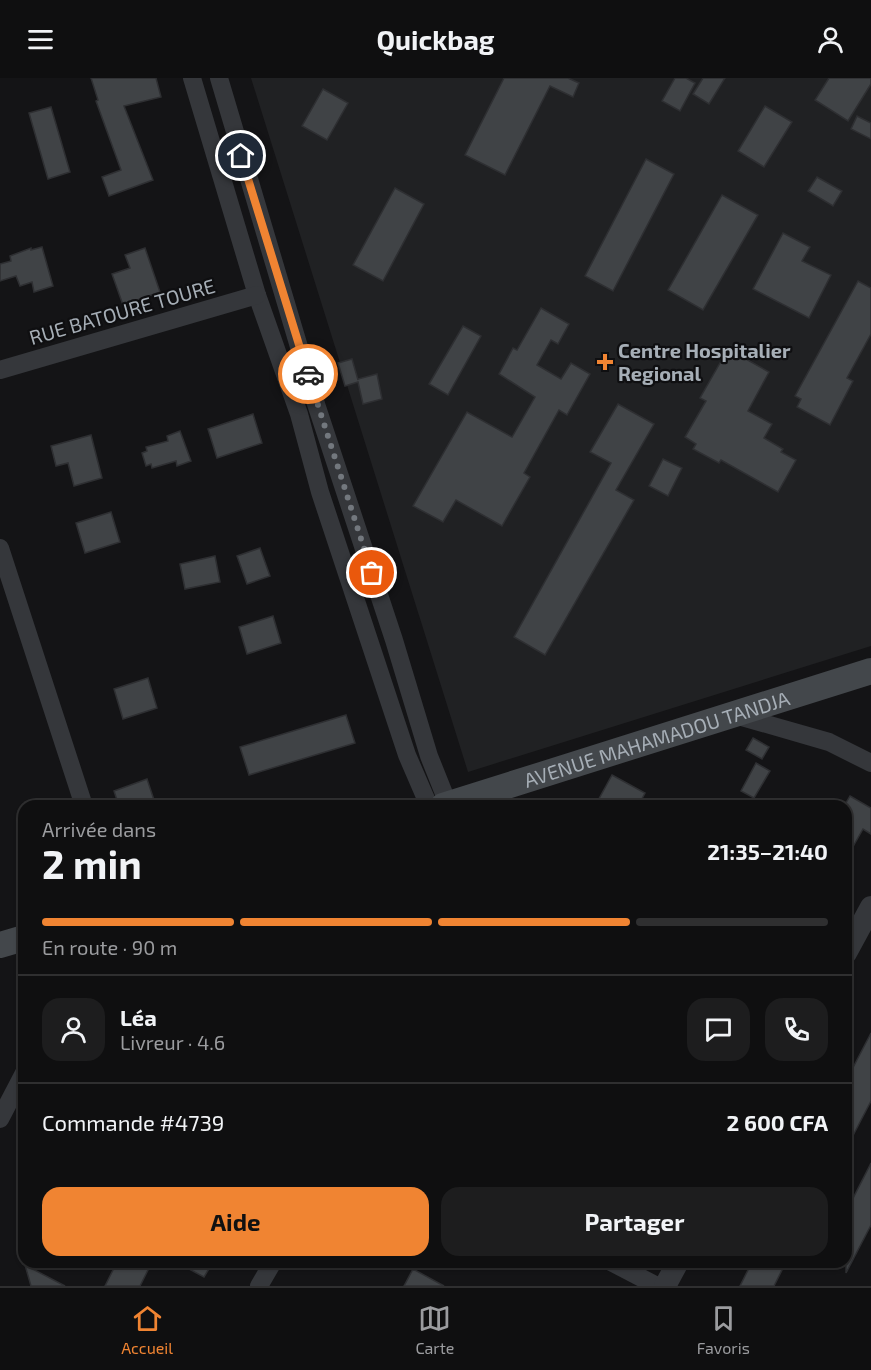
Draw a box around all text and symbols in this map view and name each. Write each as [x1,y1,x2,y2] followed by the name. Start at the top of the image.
[24,23,57,56] icon: menu
[377,23,495,55] text: Quickbag
[814,23,847,56] icon: person
[215,130,266,181] pin
[224,139,257,172] icon: home
[26,273,218,349] street label: RUE BATOURE TOURE
[618,338,791,385] place label: Centre Hospitalier Regional
[278,344,338,404] courier
[596,353,614,371] marker: Centre Hospitalier Regional
[292,358,325,391] icon: car
[346,547,397,598] pin
[355,556,388,589] icon: bag
[521,685,793,792] street label: AVENUE MAHAMADOU TANDJA
[42,817,156,841] text: Arrivée dans
[707,838,828,864] text: 21:35–21:40
[42,840,142,887] text: 2 min
[42,935,177,959] text: En route · 90 m
[42,998,105,1061] button: person
[687,998,750,1061] button: chat
[765,998,828,1061] button: phone
[120,1004,157,1030] text: Léa
[120,1030,225,1054] text: Livreur · 4.6
[42,1109,224,1135] text: Commande #4739
[726,1109,828,1135] text: 2 600 CFA
[42,1187,429,1256] button: Aide
[441,1187,828,1256] button: Partager
[121,1302,173,1357] tab: Accueil
[415,1302,454,1357] tab: Carte
[697,1302,750,1357] tab: Favoris

